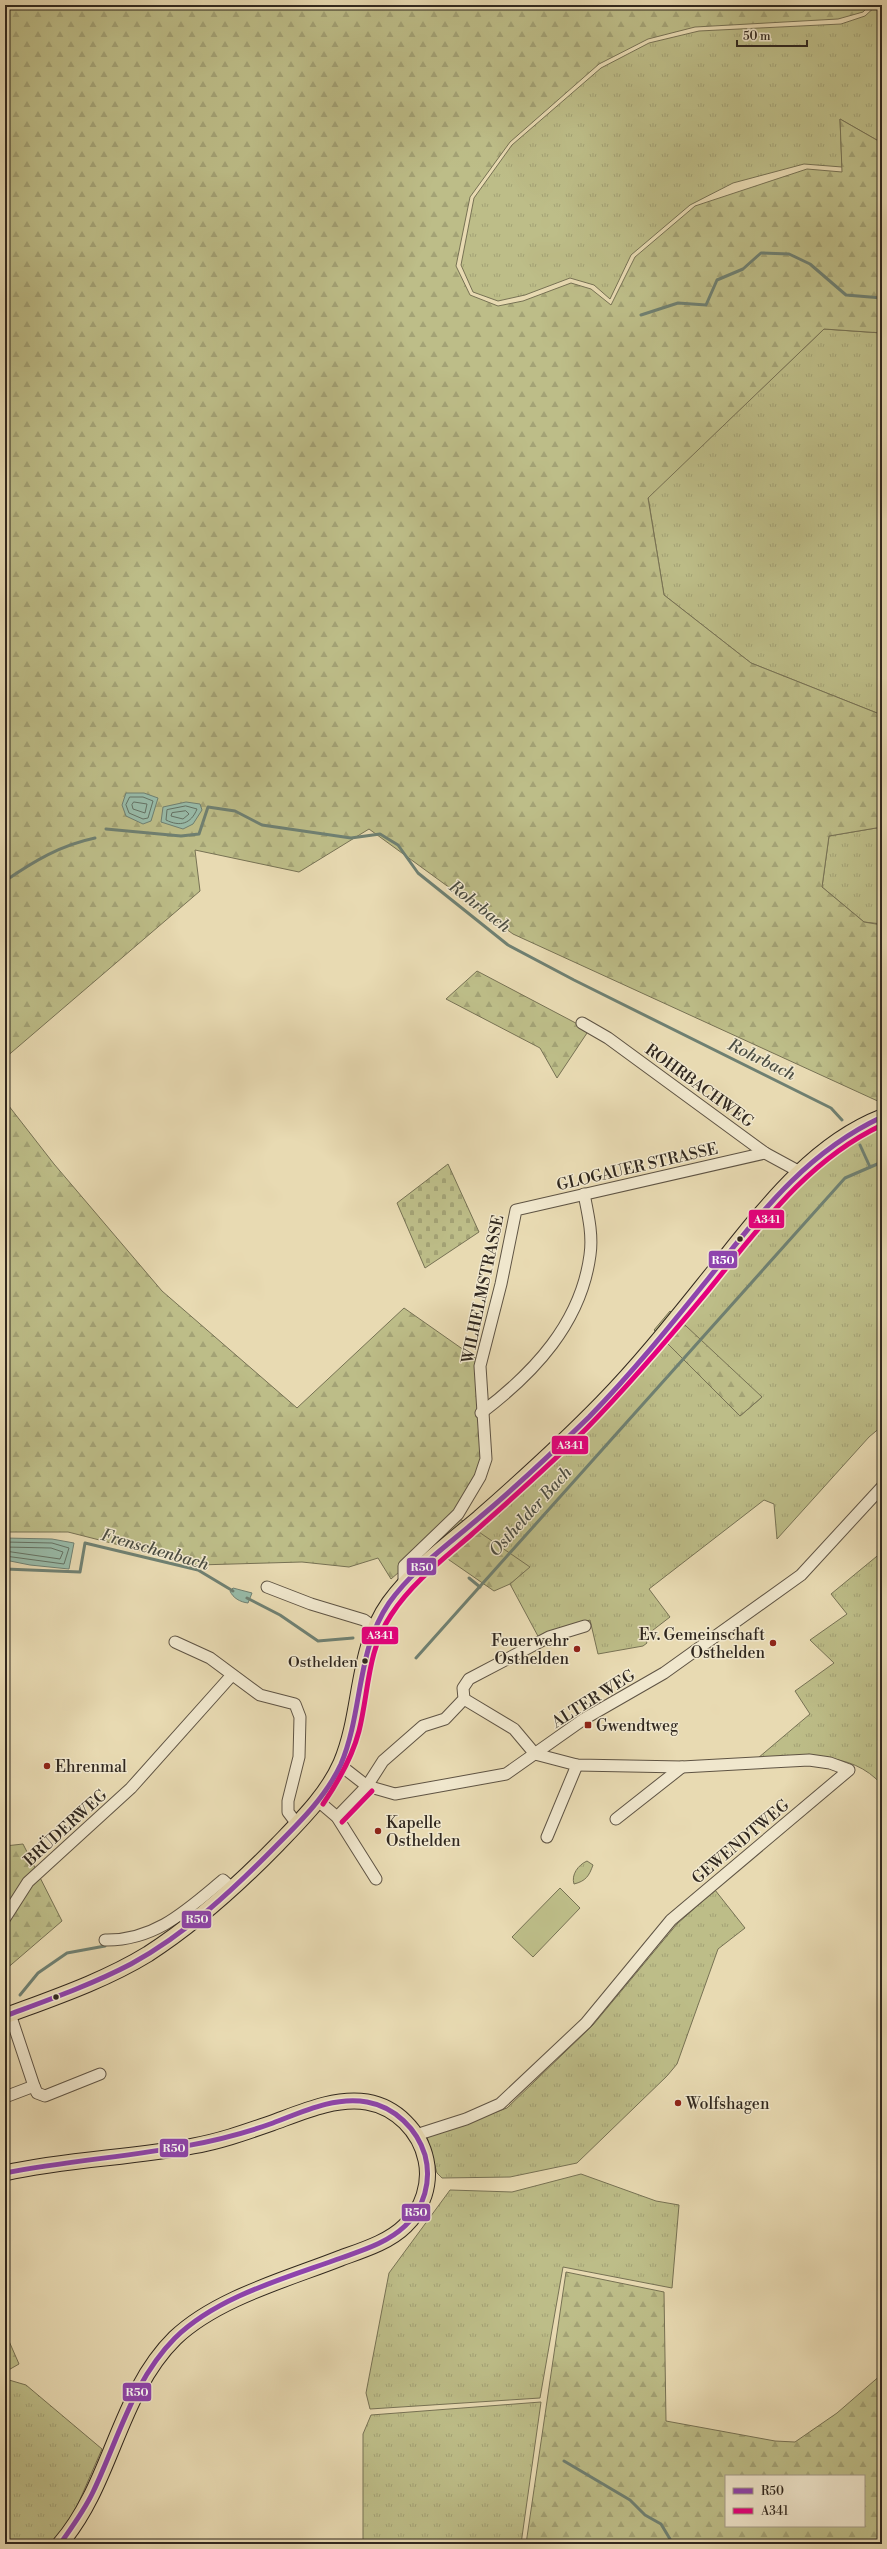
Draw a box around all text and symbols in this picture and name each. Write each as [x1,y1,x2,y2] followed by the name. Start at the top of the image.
[737,22,807,48] scale bar
[743,29,771,44] text: 50 m
[443,875,515,938] water label: Rohrbach
[723,1034,800,1086] water label: Rohrbach
[641,1040,758,1132] street label: ROHRBACHWEG
[555,1139,720,1195] street label: GLOGAUER STRASSE
[748,1209,785,1229] line badge: A341
[457,1213,508,1366] street label: WILHELMSTRASSE
[752,1213,781,1227] text: A341
[735,1234,745,1244] unlabelled marker
[708,1250,738,1269] line badge: R50
[712,1254,734,1268] text: R50
[551,1435,589,1455] line badge: A341
[555,1439,584,1453] text: A341
[484,1462,577,1561] water label: Osthelder Bach
[98,1524,212,1576] water label: Frenschenbach
[406,1557,437,1576] line badge: R50
[411,1561,433,1575] text: R50
[639,1625,765,1663] place label: Ev. Gemeinschaft Osthelden
[361,1626,399,1645] line badge: A341
[365,1629,394,1643] text: A341
[491,1631,569,1669] place label: Feuerwehr Osthelden
[768,1638,778,1648] marker: Ev. Gemeinschaft Osthelden
[572,1644,582,1654] marker: Feuerwehr Osthelden
[288,1653,358,1672] place label: Osthelden
[360,1656,370,1666] marker: Osthelden
[547,1665,639,1733] street label: ALTER WEG
[596,1716,679,1736] place label: Gwendtweg
[583,1720,593,1730] marker: Gwendtweg
[55,1757,127,1777] place label: Ehrenmal
[42,1761,52,1771] marker: Ehrenmal
[18,1783,112,1871] street label: BRÜDERWEG
[688,1795,794,1888] street label: GEWENDTWEG
[386,1813,461,1851] place label: Kapelle Osthelden
[373,1826,383,1836] marker: Kapelle Osthelden
[181,1910,212,1929] line badge: R50
[186,1913,208,1927] text: R50
[51,1992,61,2002] unlabelled marker
[685,2094,770,2114] place label: Wolfshagen
[673,2098,683,2108] marker: Wolfshagen
[159,2138,189,2158] line badge: R50
[163,2142,185,2156] text: R50
[401,2203,431,2222] line badge: R50
[405,2206,427,2220] text: R50
[122,2382,152,2402] line badge: R50
[126,2386,148,2400] text: R50
[725,2475,865,2527] legend
[761,2484,784,2499] text: R50
[760,2504,789,2519] text: A341

